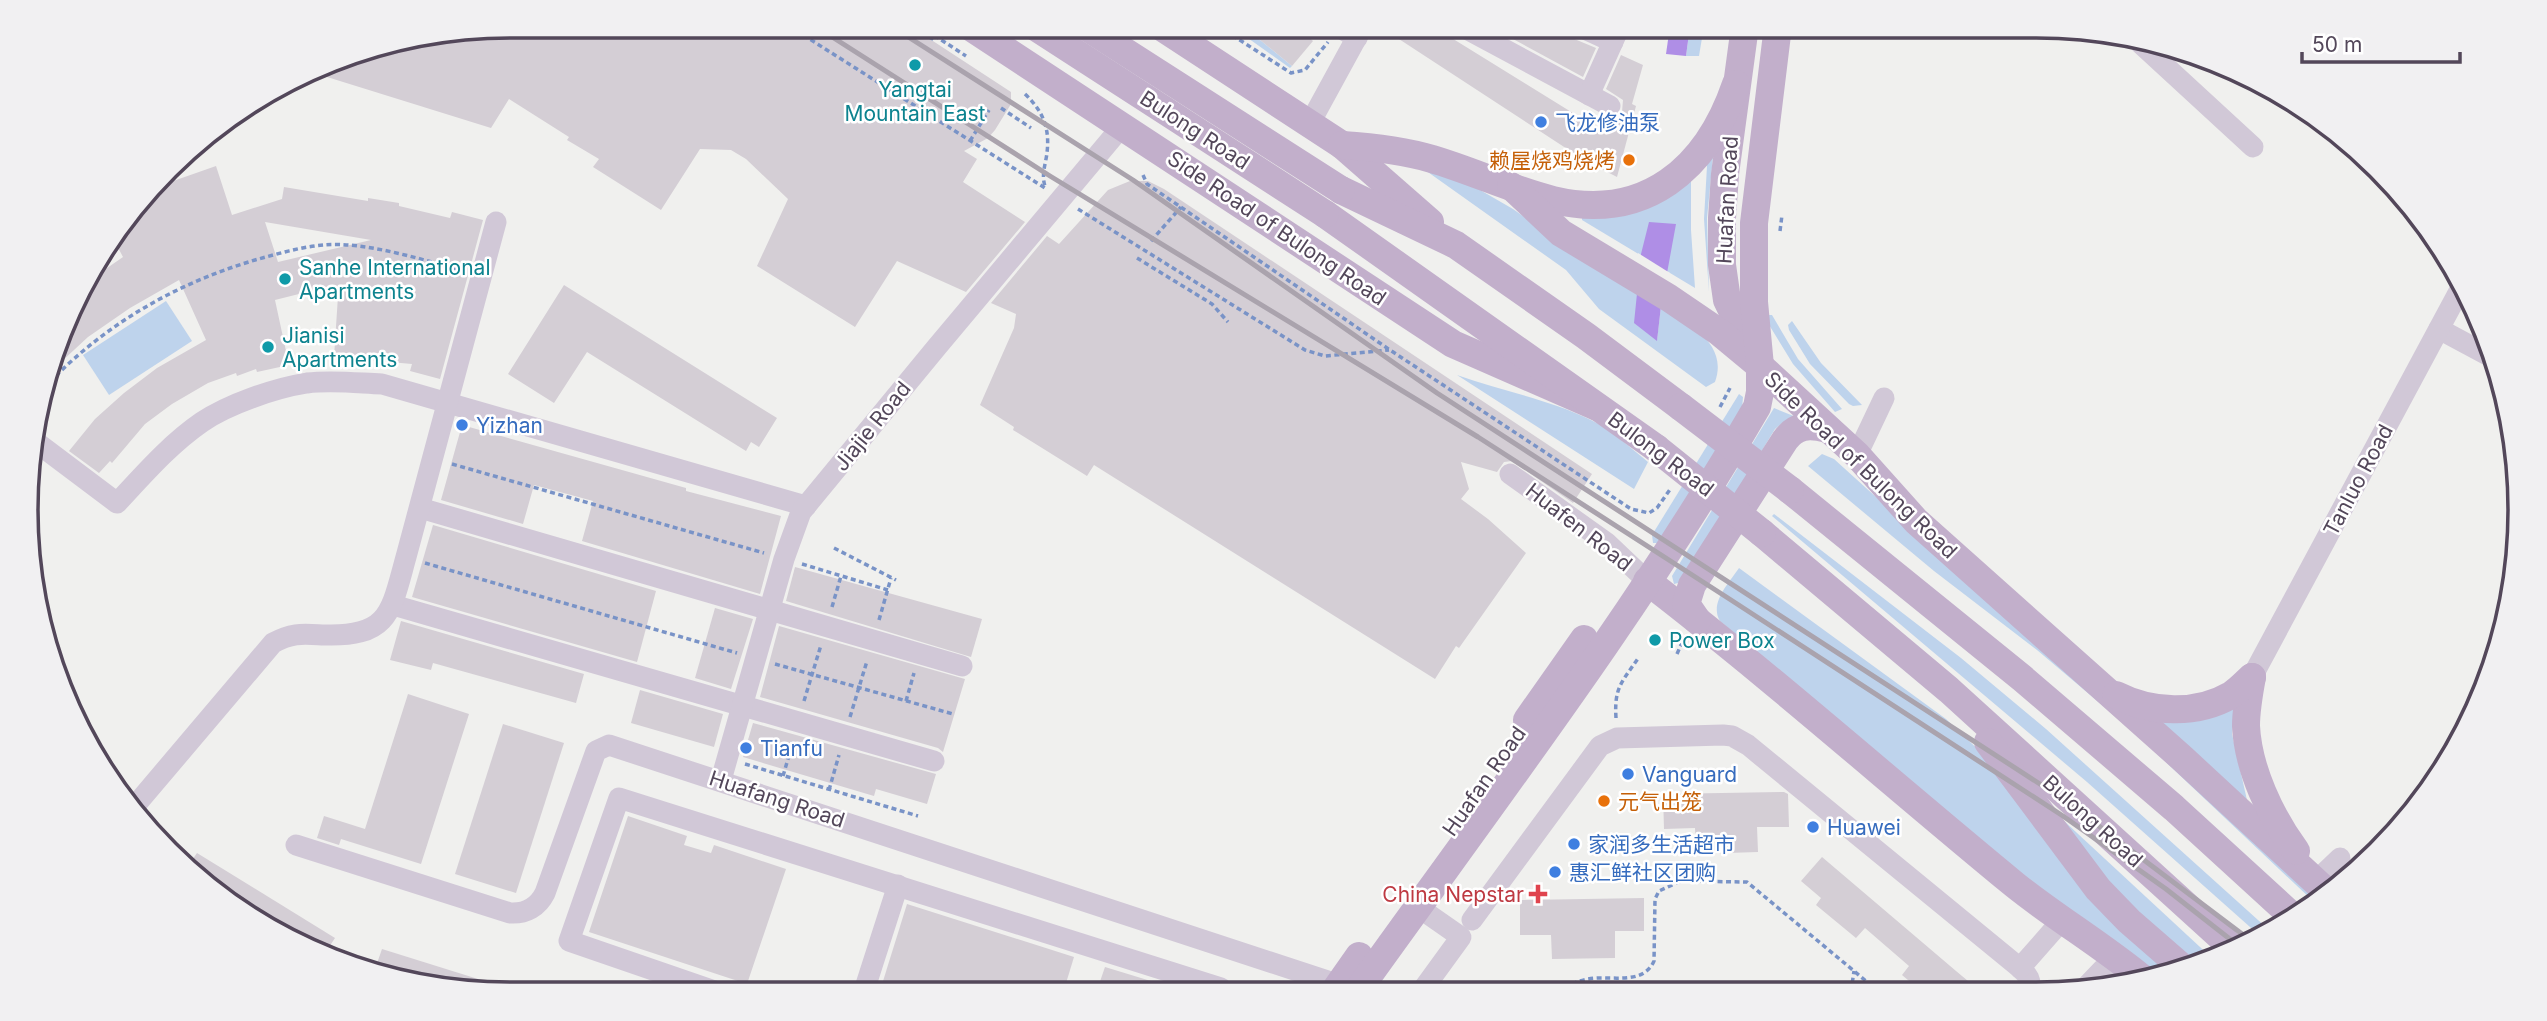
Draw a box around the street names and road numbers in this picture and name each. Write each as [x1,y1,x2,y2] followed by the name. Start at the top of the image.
[1135,85,1255,175] street label: Bulong Road
[1711,135,1743,265] street label: Huafan Road
[1163,145,1391,311] street label: Side Road of Bulong Road
[1759,366,1963,564] street label: Side Road of Bulong Road
[828,376,916,476] street label: Jiajie Road
[1603,406,1719,502] street label: Bulong Road
[2318,420,2398,540] street label: Tanluo Road
[1521,478,1637,576] street label: Huafen Road
[1437,721,1531,841] street label: Huafan Road
[706,765,848,833] street label: Huafang Road
[2038,770,2148,872] street label: Bulong Road

